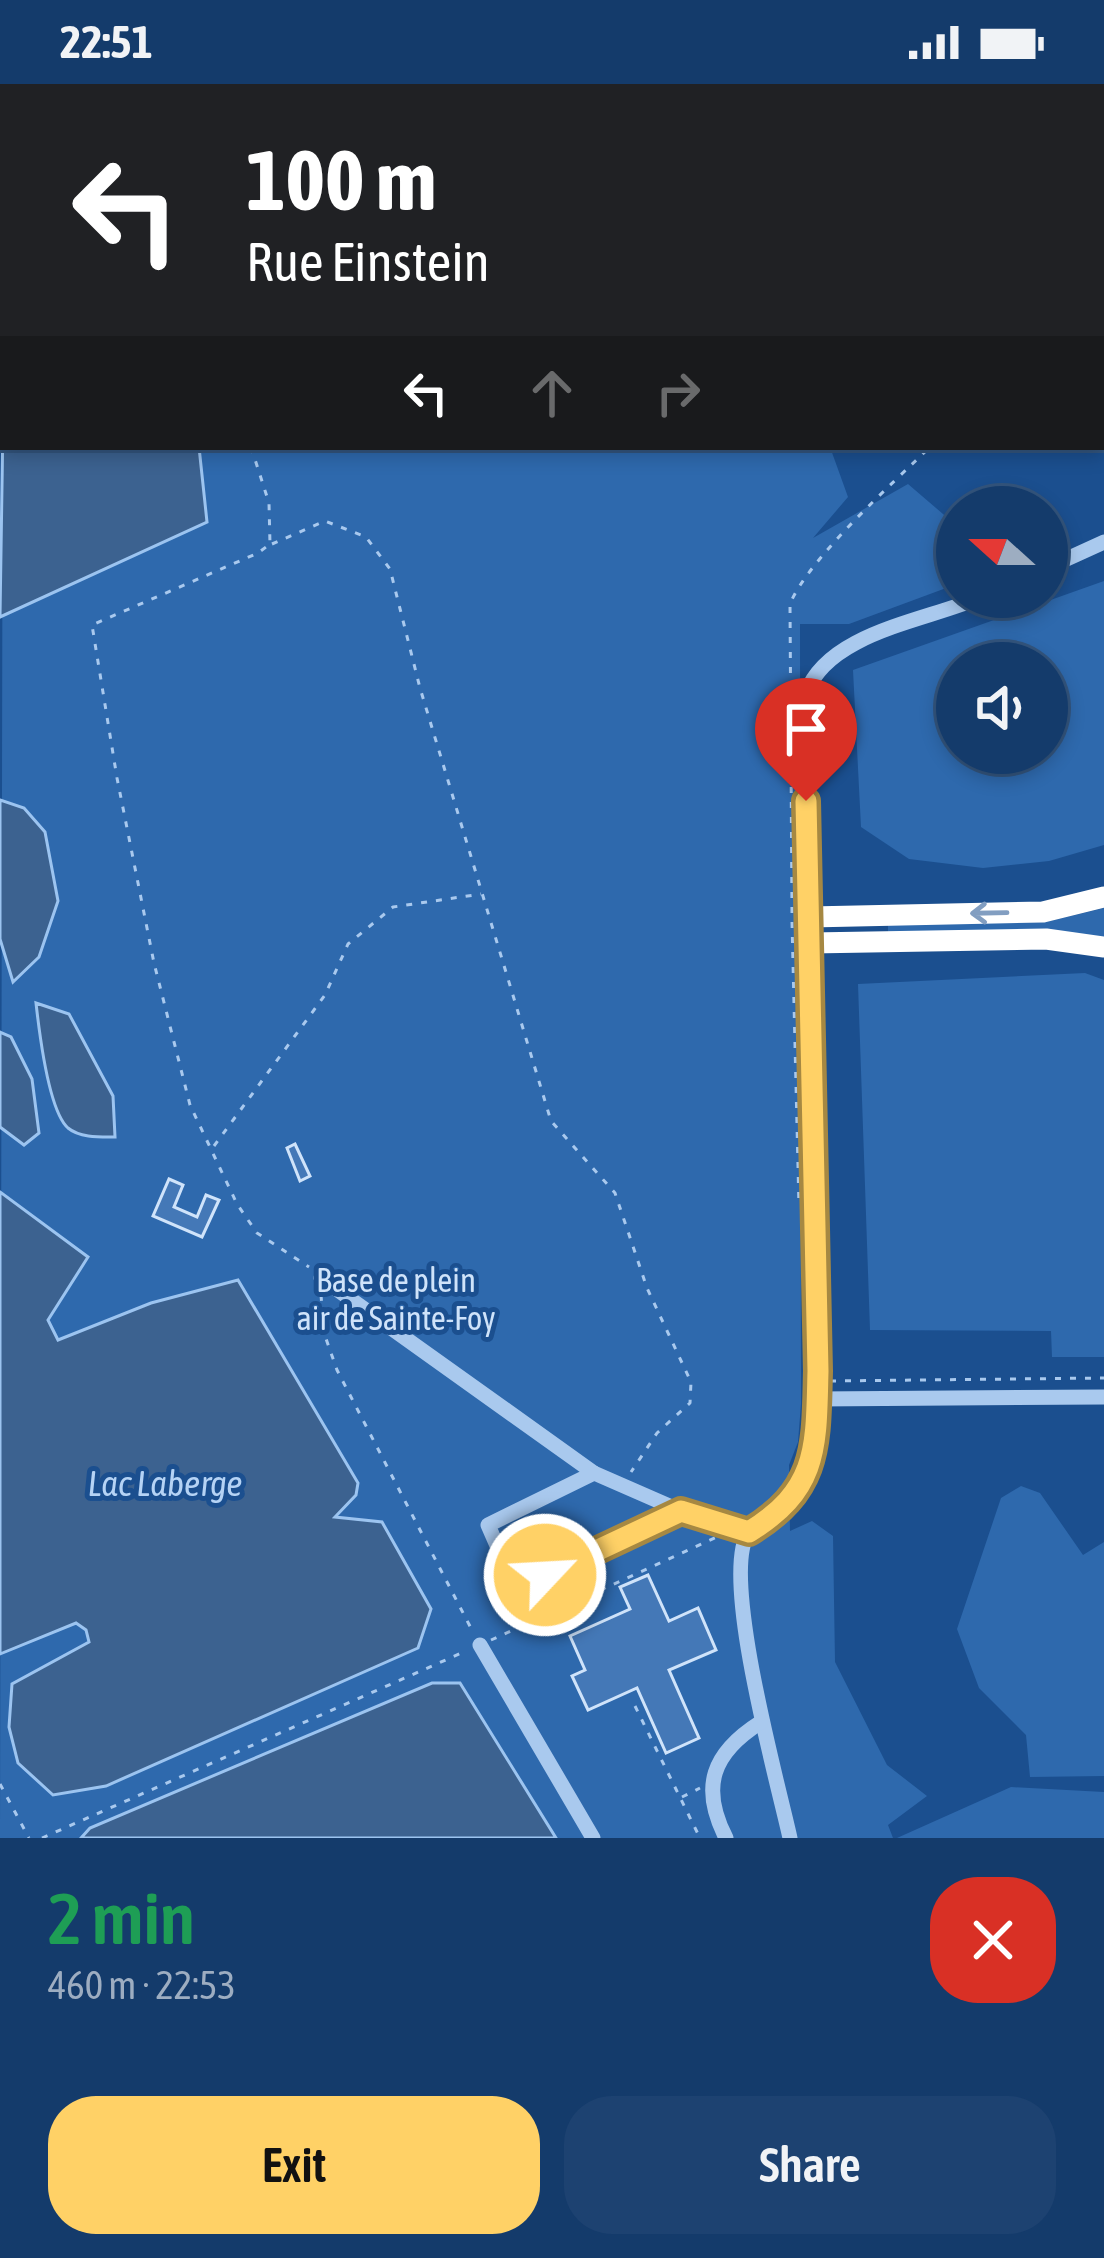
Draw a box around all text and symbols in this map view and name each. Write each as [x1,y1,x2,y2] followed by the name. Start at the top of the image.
[60,16,153,68] text: 22:51
[48,132,204,288] icon: left
[246,132,436,228] text: 100 m
[246,231,490,292] text: Rue Einstein
[393,360,459,426] icon: left
[519,360,585,426] icon: ahead
[645,360,711,426] icon: right
[936,486,1068,618] north arrow
[936,486,1068,774] map controls
[936,642,1068,774] button: sound
[755,678,857,801] pin
[773,696,839,762] icon: arrive
[970,902,1009,925] one-way arrow
[297,1261,495,1337] park label: Base de plein air de Sainte-Foy
[87,1462,243,1504] water label: Lac Laberge
[482,1512,608,1638] position arrow
[48,1877,195,1959] text: 2 min
[930,1877,1056,2003] button: close
[48,1963,236,2007] text: 460 m · 22:53
[48,2096,540,2234] button: Exit
[564,2096,1056,2234] button: Share

